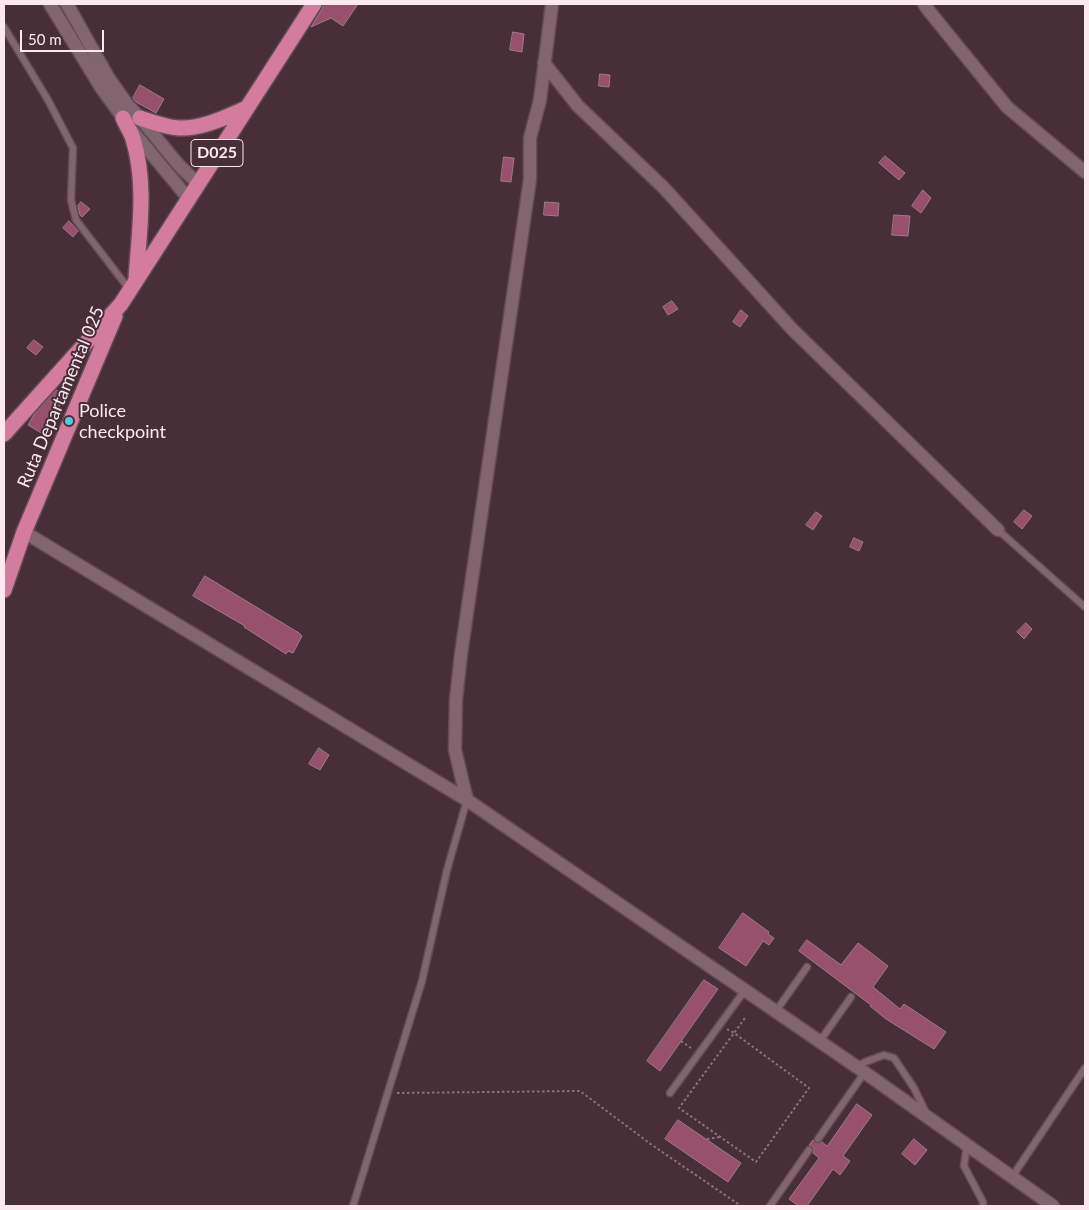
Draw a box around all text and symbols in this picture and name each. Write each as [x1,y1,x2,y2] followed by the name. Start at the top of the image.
[22,20,106,52] scale bar
[28,30,62,48] text: 50 m
[191,140,243,167] road number: D025
[13,303,109,491] street label: Ruta Departamental 025
[79,400,166,442] place label: Police checkpoint
[63,415,75,427] marker: Police checkpoint

